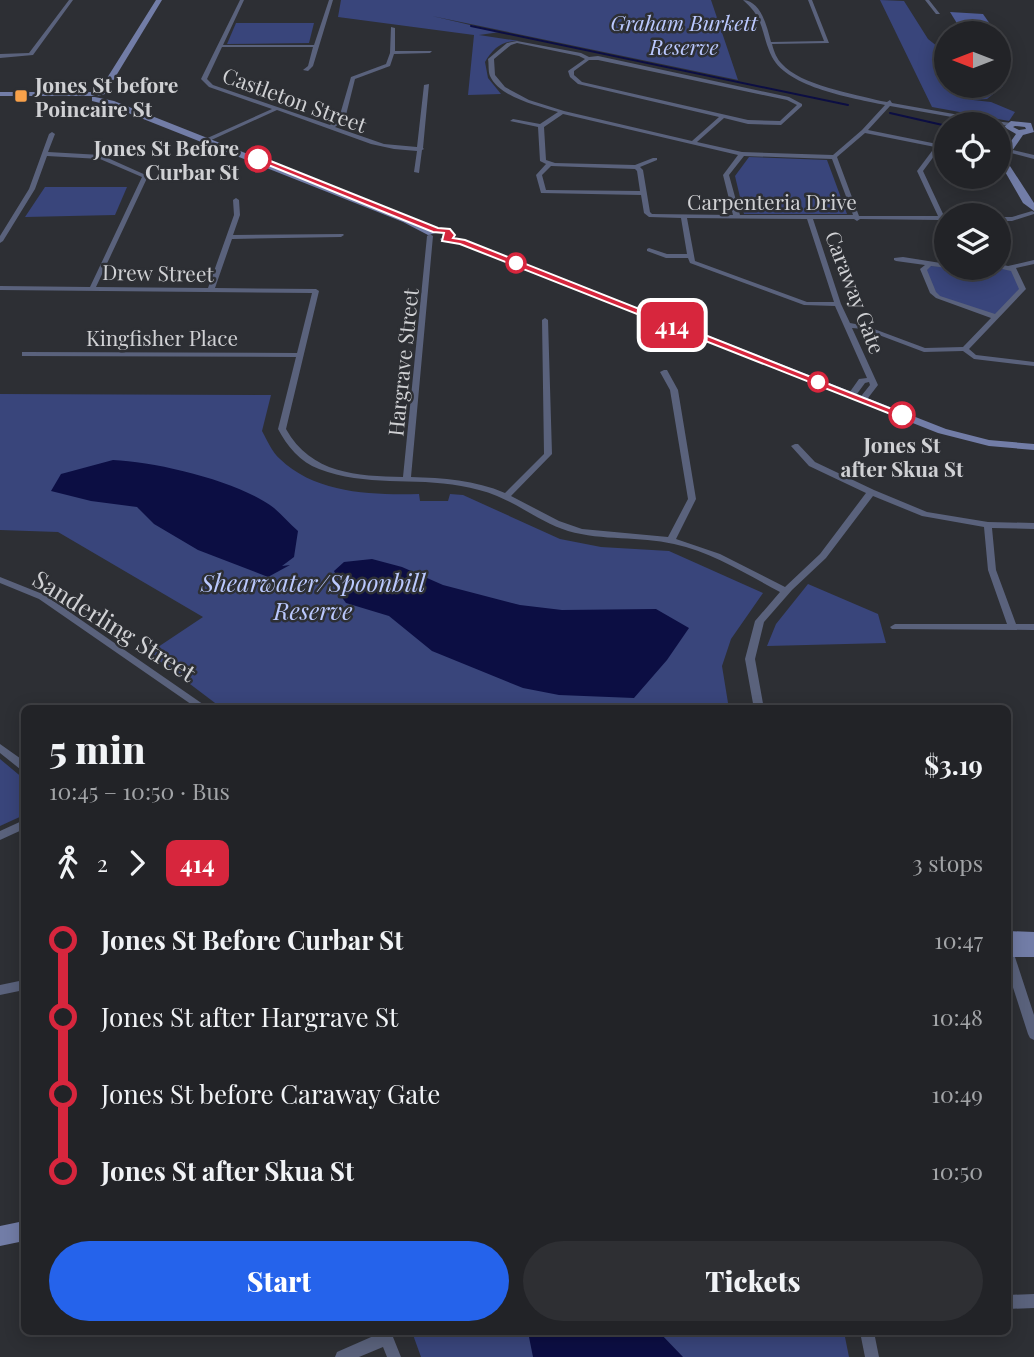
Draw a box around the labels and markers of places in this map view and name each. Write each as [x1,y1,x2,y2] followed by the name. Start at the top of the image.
[34,70,178,122] place label: Jones St before Poincaire St
[13,88,29,104] marker: Jones St before Poincaire St
[93,133,240,185] place label: Jones St Before Curbar St
[245,146,271,172] marker: Jones St Before Curbar St
[506,253,526,273] unlabelled marker
[808,372,828,392] unlabelled marker
[889,402,915,428] marker: Jones St after Skua St
[841,430,964,482] place label: Jones St after Skua St

